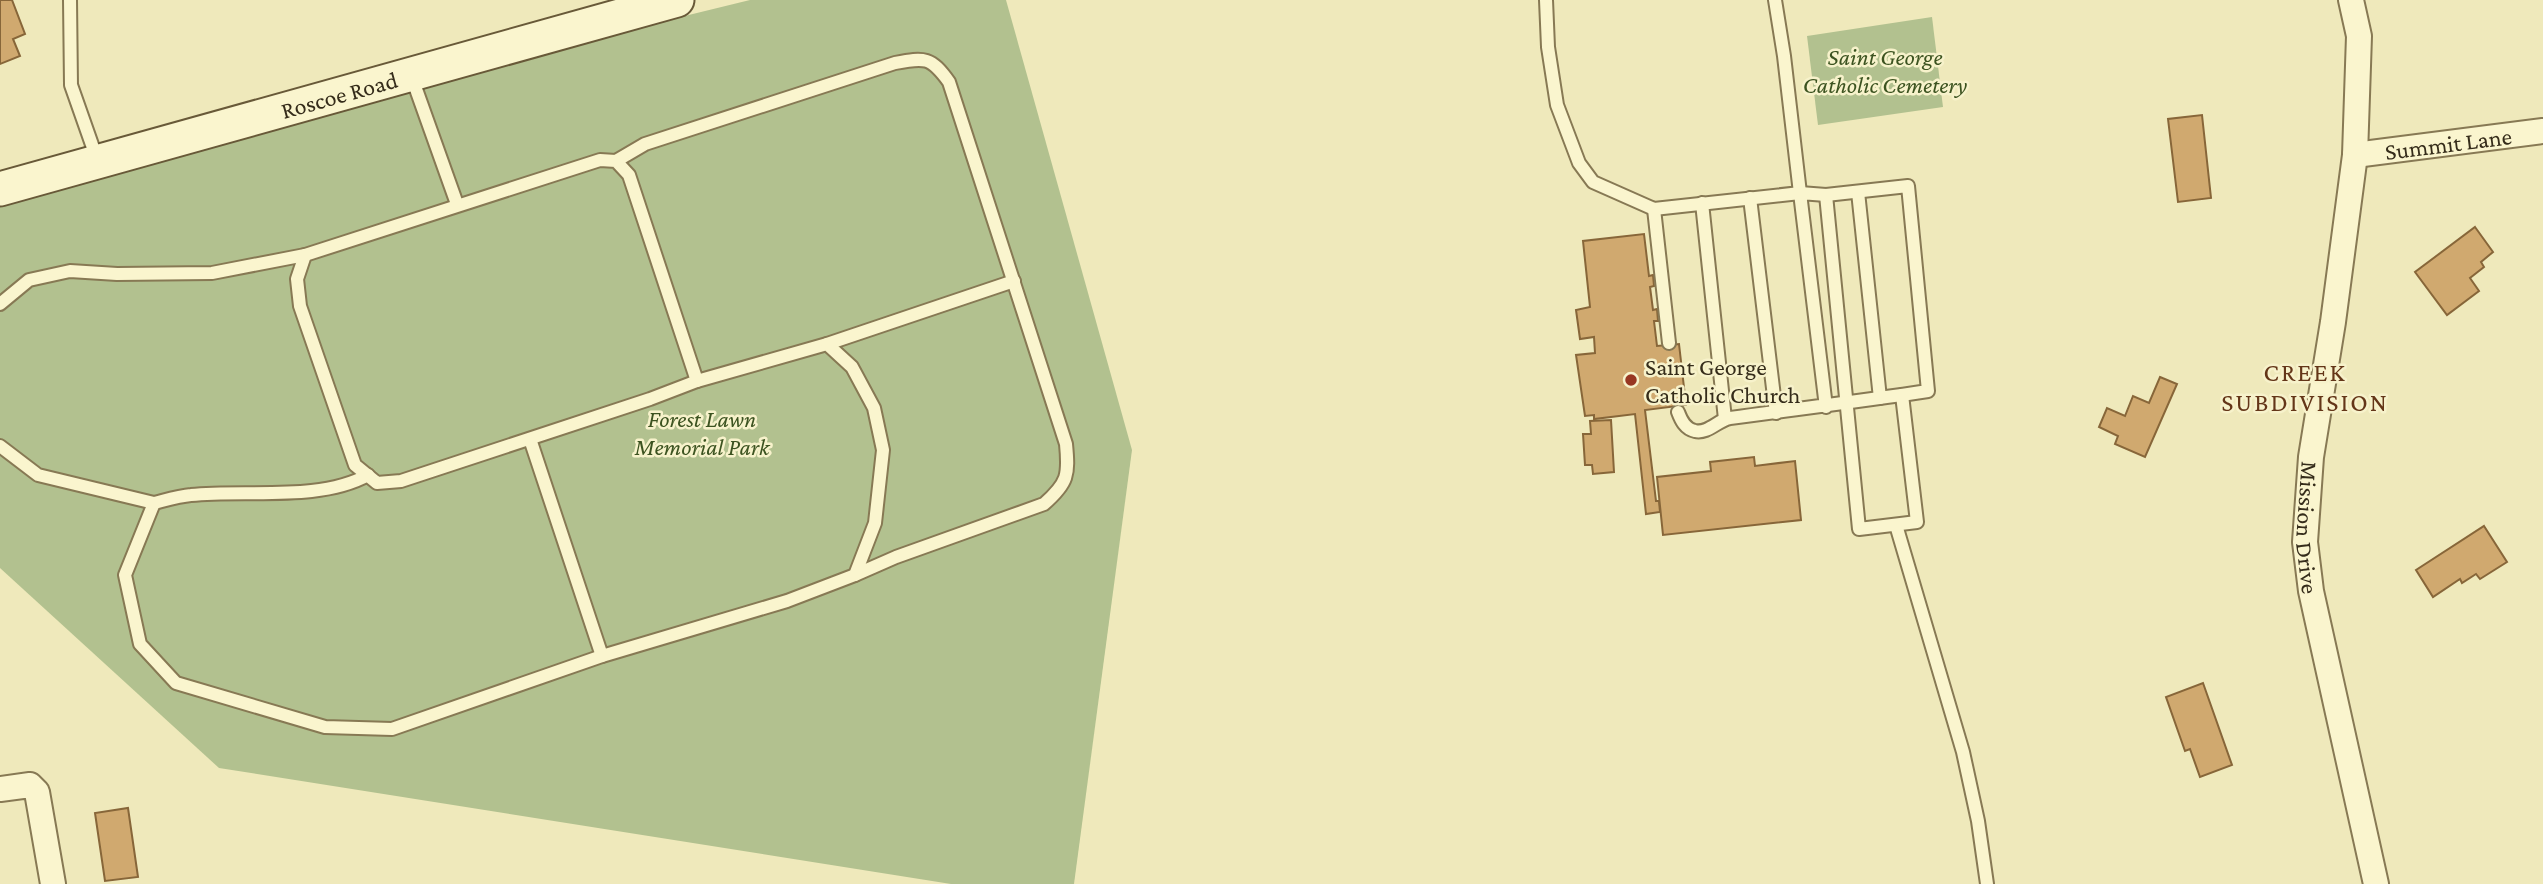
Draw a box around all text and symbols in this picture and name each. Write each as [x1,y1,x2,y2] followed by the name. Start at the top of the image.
[1803,43,1967,98] park label: Saint George Catholic Cemetery
[278,65,401,123] street label: Roscoe Road
[2383,122,2513,165] street label: Summit Lane
[1645,353,1801,408] place label: Saint George Catholic Church
[2221,358,2389,417] district label: CREEK SUBDIVISION
[1623,372,1639,388] marker: Saint George Catholic Church
[634,405,771,460] park label: Forest Lawn Memorial Park
[2292,460,2325,595] street label: Mission Drive

